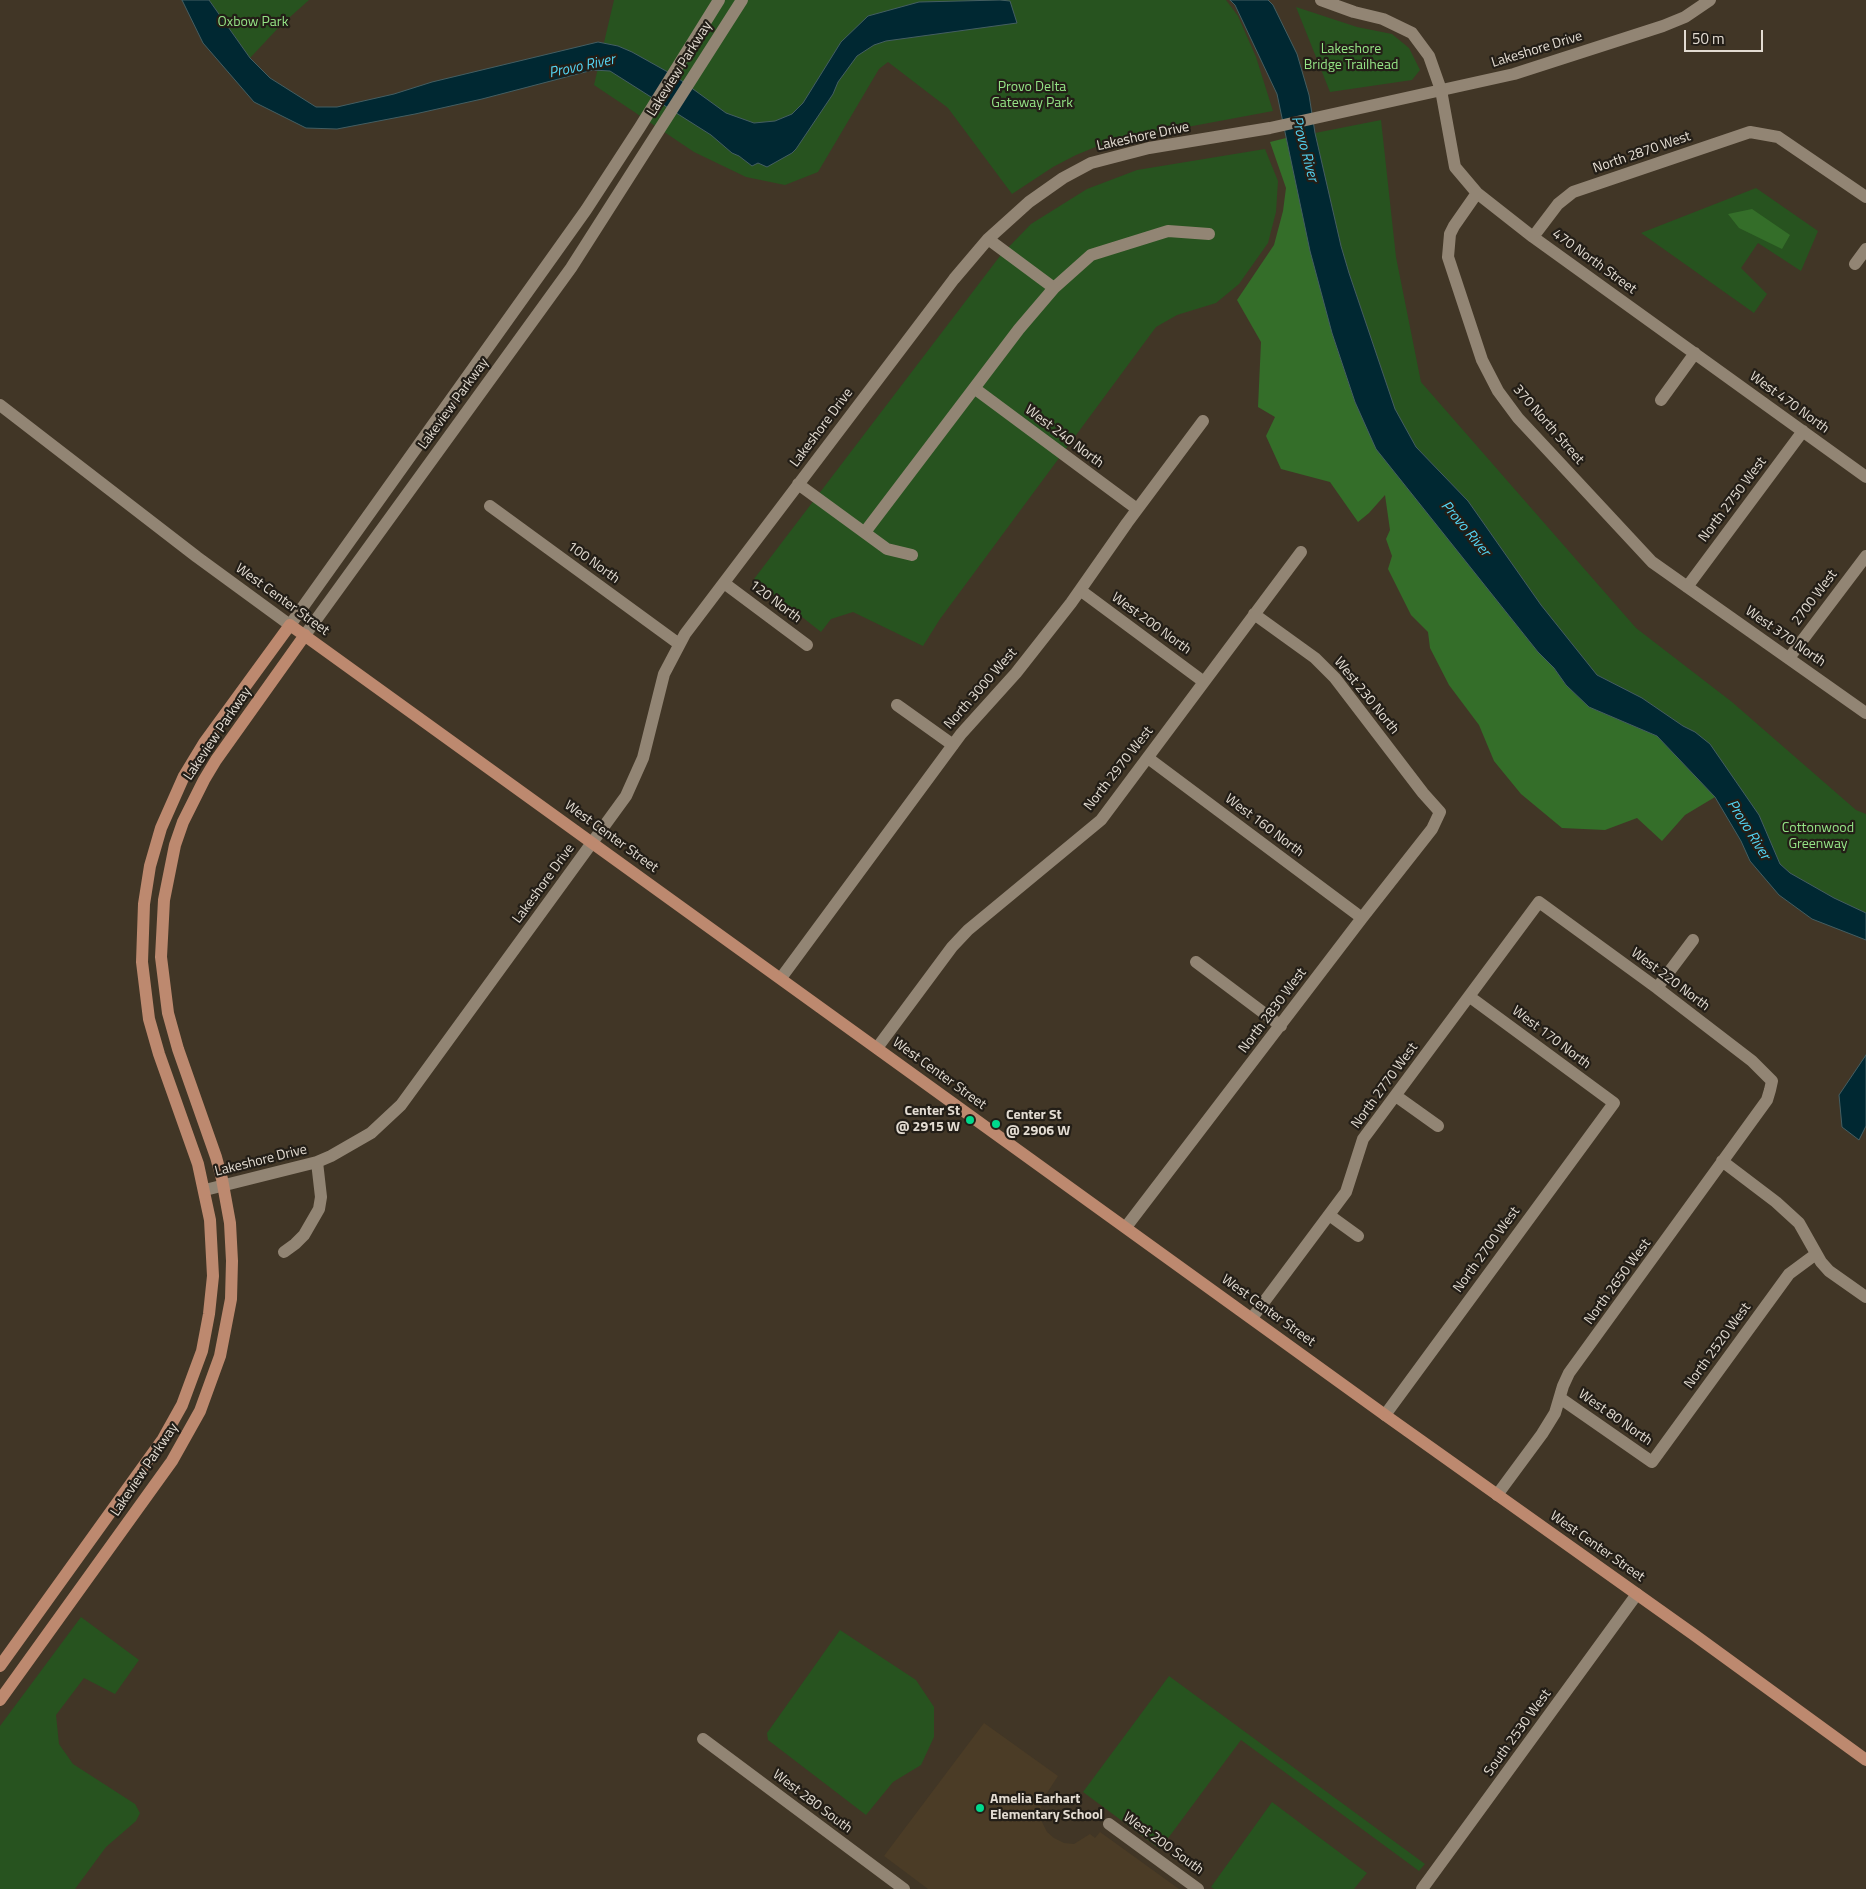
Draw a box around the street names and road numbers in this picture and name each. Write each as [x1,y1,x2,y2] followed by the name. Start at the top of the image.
[644,18,716,120] street label: Lakeview Parkway
[1489,28,1585,72] street label: Lakeshore Drive
[1095,119,1191,155] street label: Lakeshore Drive
[1591,128,1693,178] street label: North 2870 West
[1549,226,1639,298] street label: 470 North Street
[415,355,493,453] street label: Lakeview Parkway
[1746,368,1832,438] street label: West 470 North
[1509,382,1587,468] street label: 370 North Street
[787,385,857,471] street label: Lakeshore Drive
[1021,402,1107,472] street label: West 240 North
[1696,454,1770,546] street label: North 2750 West
[564,538,622,588] street label: 100 North
[232,560,332,640] street label: West Center Street
[1789,567,1841,629] street label: 2700 West
[746,577,804,627] street label: 120 North
[1108,589,1194,659] street label: West 200 North
[1742,603,1828,671] street label: West 370 North
[941,645,1021,733] street label: North 3000 West
[1330,654,1402,738] street label: West 230 North
[181,684,255,784] street label: Lakeview Parkway
[1081,724,1157,814] street label: North 2970 West
[1221,791,1307,861] street label: West 160 North
[561,797,661,877] street label: West Center Street
[510,841,578,927] street label: Lakeshore Drive
[1627,945,1713,1015] street label: West 220 North
[1236,965,1310,1057] street label: North 2830 West
[1508,1003,1594,1073] street label: West 170 North
[889,1034,989,1114] street label: West Center Street
[1348,1040,1422,1132] street label: North 2770 West
[213,1141,309,1181] street label: Lakeshore Drive
[1450,1204,1524,1296] street label: North 2700 West
[1581,1236,1655,1328] street label: North 2650 West
[1218,1271,1318,1351] street label: West Center Street
[1681,1300,1755,1392] street label: North 2520 West
[1575,1386,1655,1450] street label: West 80 North
[108,1420,182,1520] street label: Lakeview Parkway
[1546,1508,1648,1586] street label: West Center Street
[1481,1686,1555,1780] street label: South 2530 West
[769,1767,855,1837] street label: West 280 South
[1120,1809,1206,1879] street label: West 200 South

